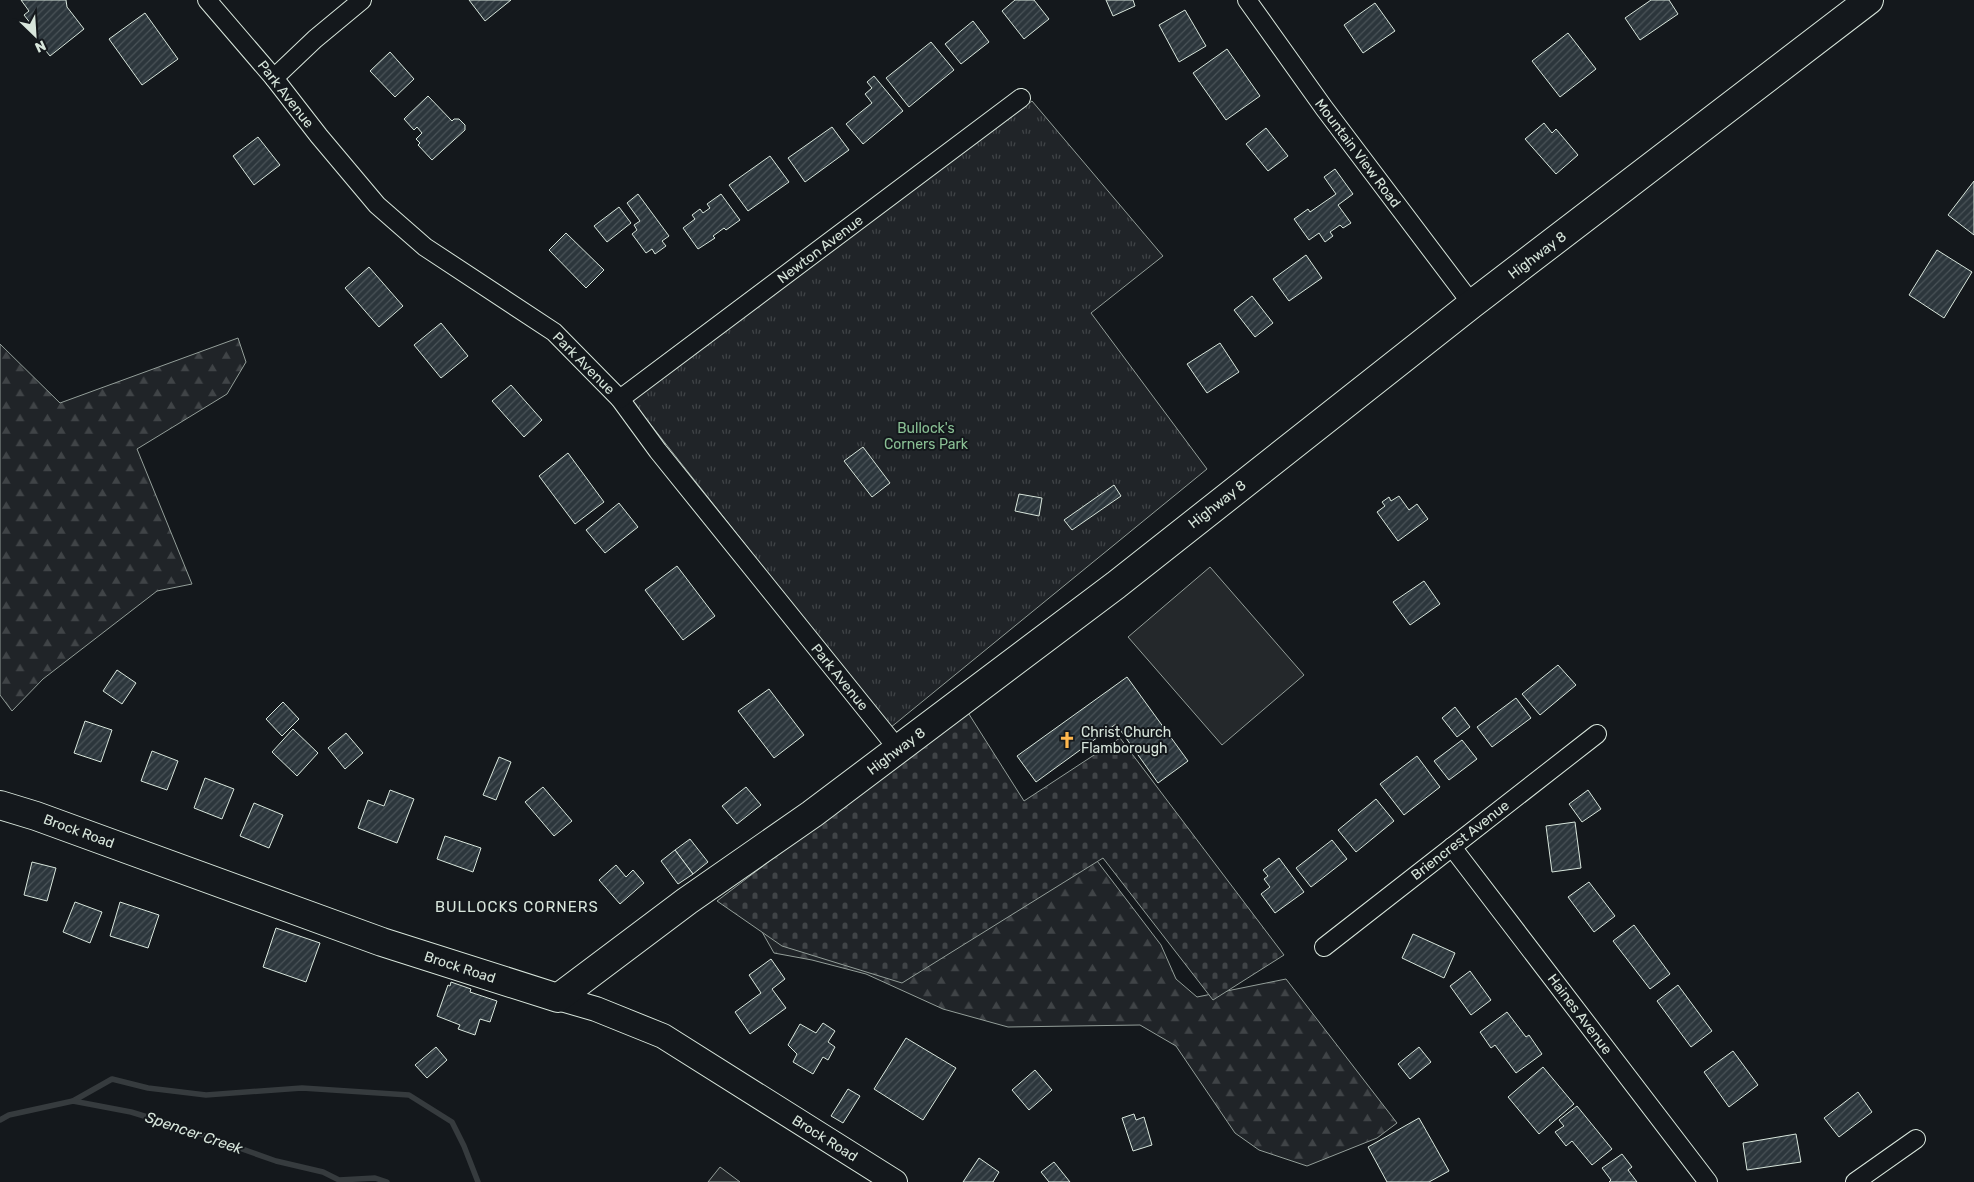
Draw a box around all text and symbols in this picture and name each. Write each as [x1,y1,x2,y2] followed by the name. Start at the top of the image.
[10,10,60,60] north arrow
[32,36,48,56] text: N
[254,57,317,132] street label: Park Avenue
[1311,96,1404,211] street label: Mountain View Road
[774,212,867,287] street label: Newton Avenue
[1505,228,1570,283] street label: Highway 8
[549,329,618,398] street label: Park Avenue
[884,420,969,453] park label: Bullock's Corners Park
[1185,477,1250,532] street label: Highway 8
[807,640,872,714] street label: Park Avenue
[864,724,929,779] street label: Highway 8
[1081,724,1171,757] place label: Christ Church Flamborough
[1057,730,1077,750] church icon: Christ Church Flamborough
[1408,797,1513,884] street label: Briencrest Avenue
[41,811,117,852] street label: Brock Road
[435,898,599,916] district label: BULLOCKS CORNERS
[422,948,498,987] street label: Brock Road
[1544,971,1616,1058] street label: Haines Avenue
[143,1108,245,1158] water label: Spencer Creek
[789,1112,861,1165] street label: Brock Road

